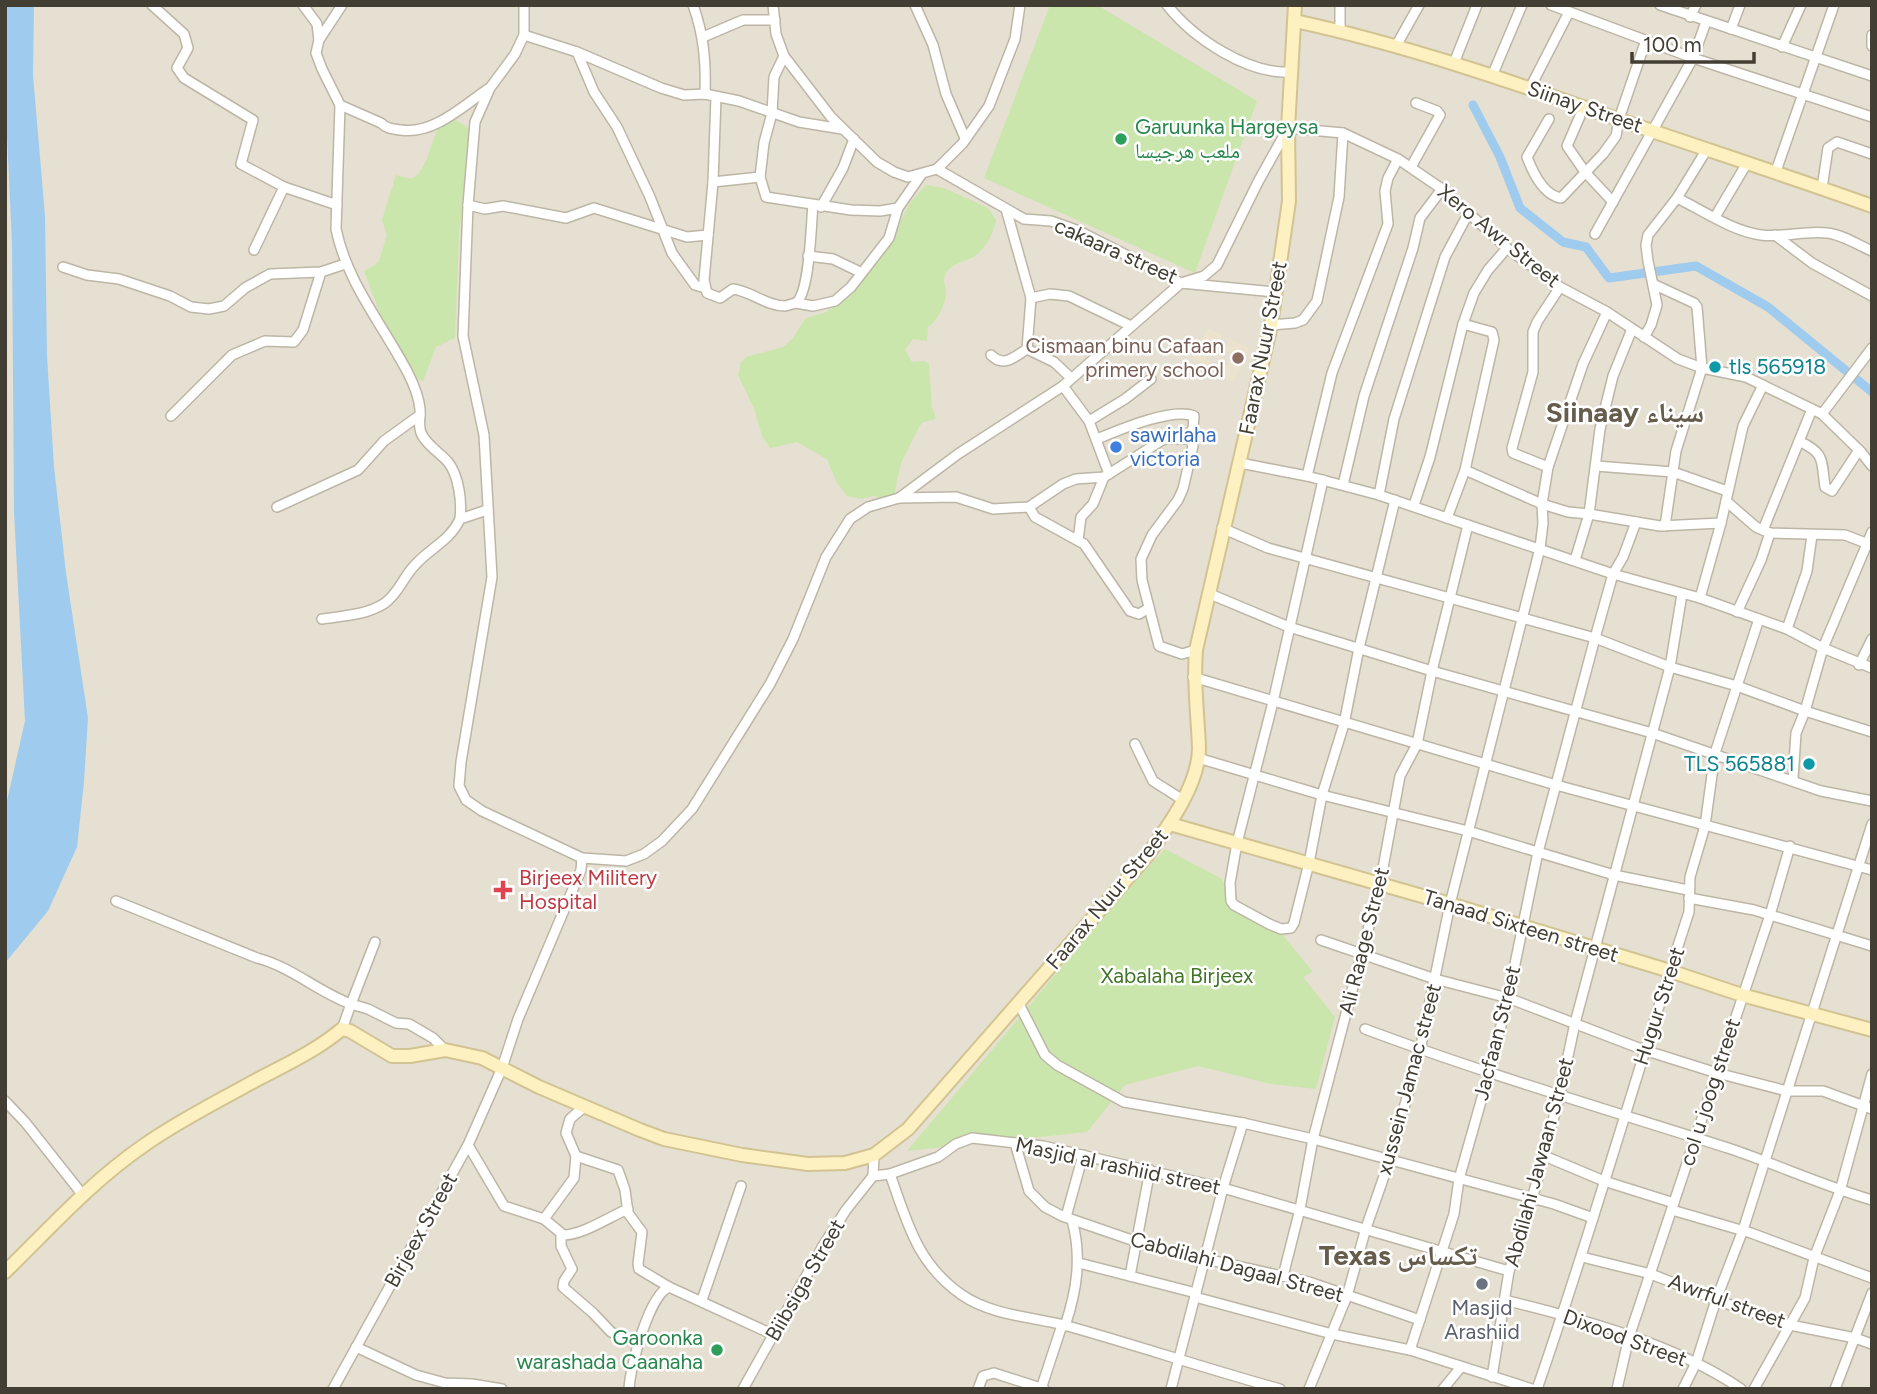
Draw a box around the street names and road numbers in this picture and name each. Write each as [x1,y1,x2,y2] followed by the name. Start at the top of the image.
[1524,75,1646,138] street label: Siinay Street
[1433,179,1565,293] street label: Xero Awr Street
[1051,212,1182,289] street label: cakaara street
[1233,259,1292,437] street label: Faarax Nuur Street
[1040,823,1173,974] street label: Faarax Nuur Street
[1333,864,1394,1017] street label: Ali Raage Street
[1421,884,1622,967] street label: Tanaad Sixteen street
[1628,944,1689,1068] street label: Hugur Street
[1468,963,1525,1103] street label: Jacfaan Street
[1371,981,1446,1177] street label: xussein Jamac street
[1674,1015,1745,1169] street label: col u joog street
[1499,1054,1578,1269] street label: Abdilahi Jawaan Street
[1013,1132,1223,1199] street label: Masjid al rashiid street
[379,1168,462,1291] street label: Birjeex Street
[760,1214,850,1345] street label: Biibsiga Street
[1128,1226,1347,1307] street label: Cabdilahi Dagaal Street
[1665,1268,1789,1333] street label: Awrful street
[1560,1304,1691,1372] street label: Dixood Street

